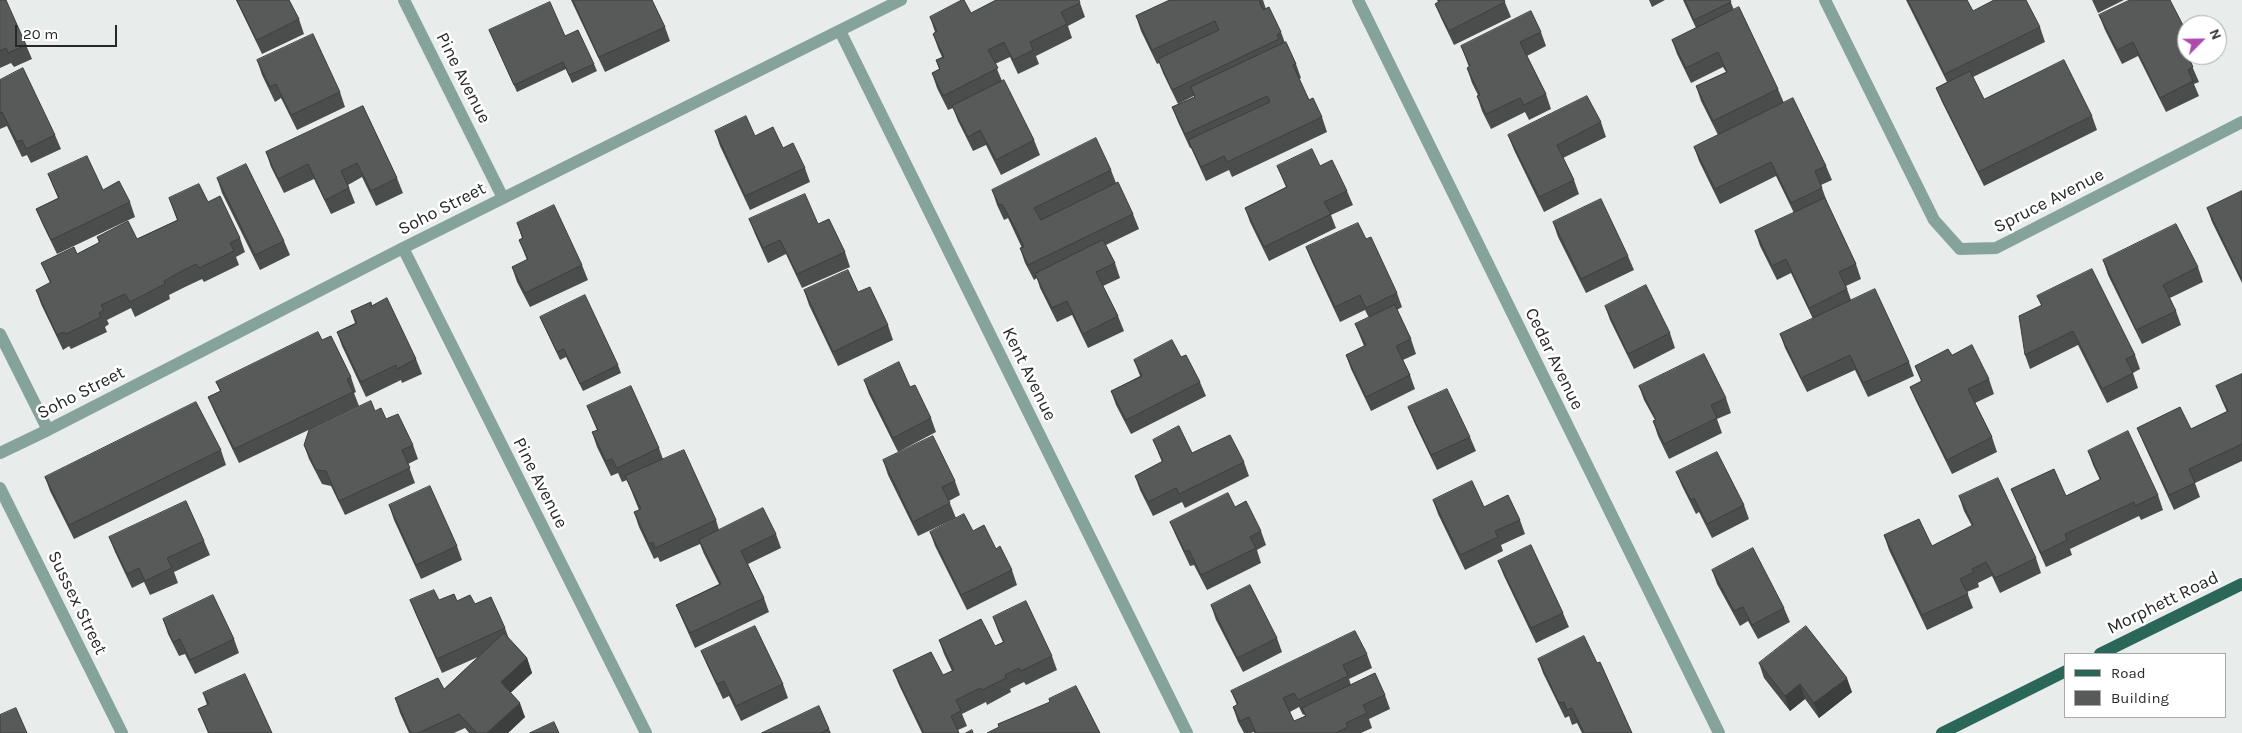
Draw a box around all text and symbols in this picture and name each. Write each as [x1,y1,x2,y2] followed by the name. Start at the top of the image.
[18,15,120,47] scale bar
[2177,15,2227,65] north arrow
[23,25,58,43] text: 20 m
[2206,26,2225,42] text: N
[431,29,495,127] street label: Pine Avenue
[1990,164,2108,238] street label: Spruce Avenue
[395,178,489,240] street label: Soho Street
[1520,304,1588,414] street label: Cedar Avenue
[997,324,1061,424] street label: Kent Avenue
[34,362,128,424] street label: Soho Street
[508,434,572,532] street label: Pine Avenue
[43,548,111,658] street label: Sussex Street
[2104,567,2222,639] street label: Morphett Road
[2064,653,2227,718] legend
[2111,664,2146,682] text: Road
[2111,689,2169,707] text: Building

